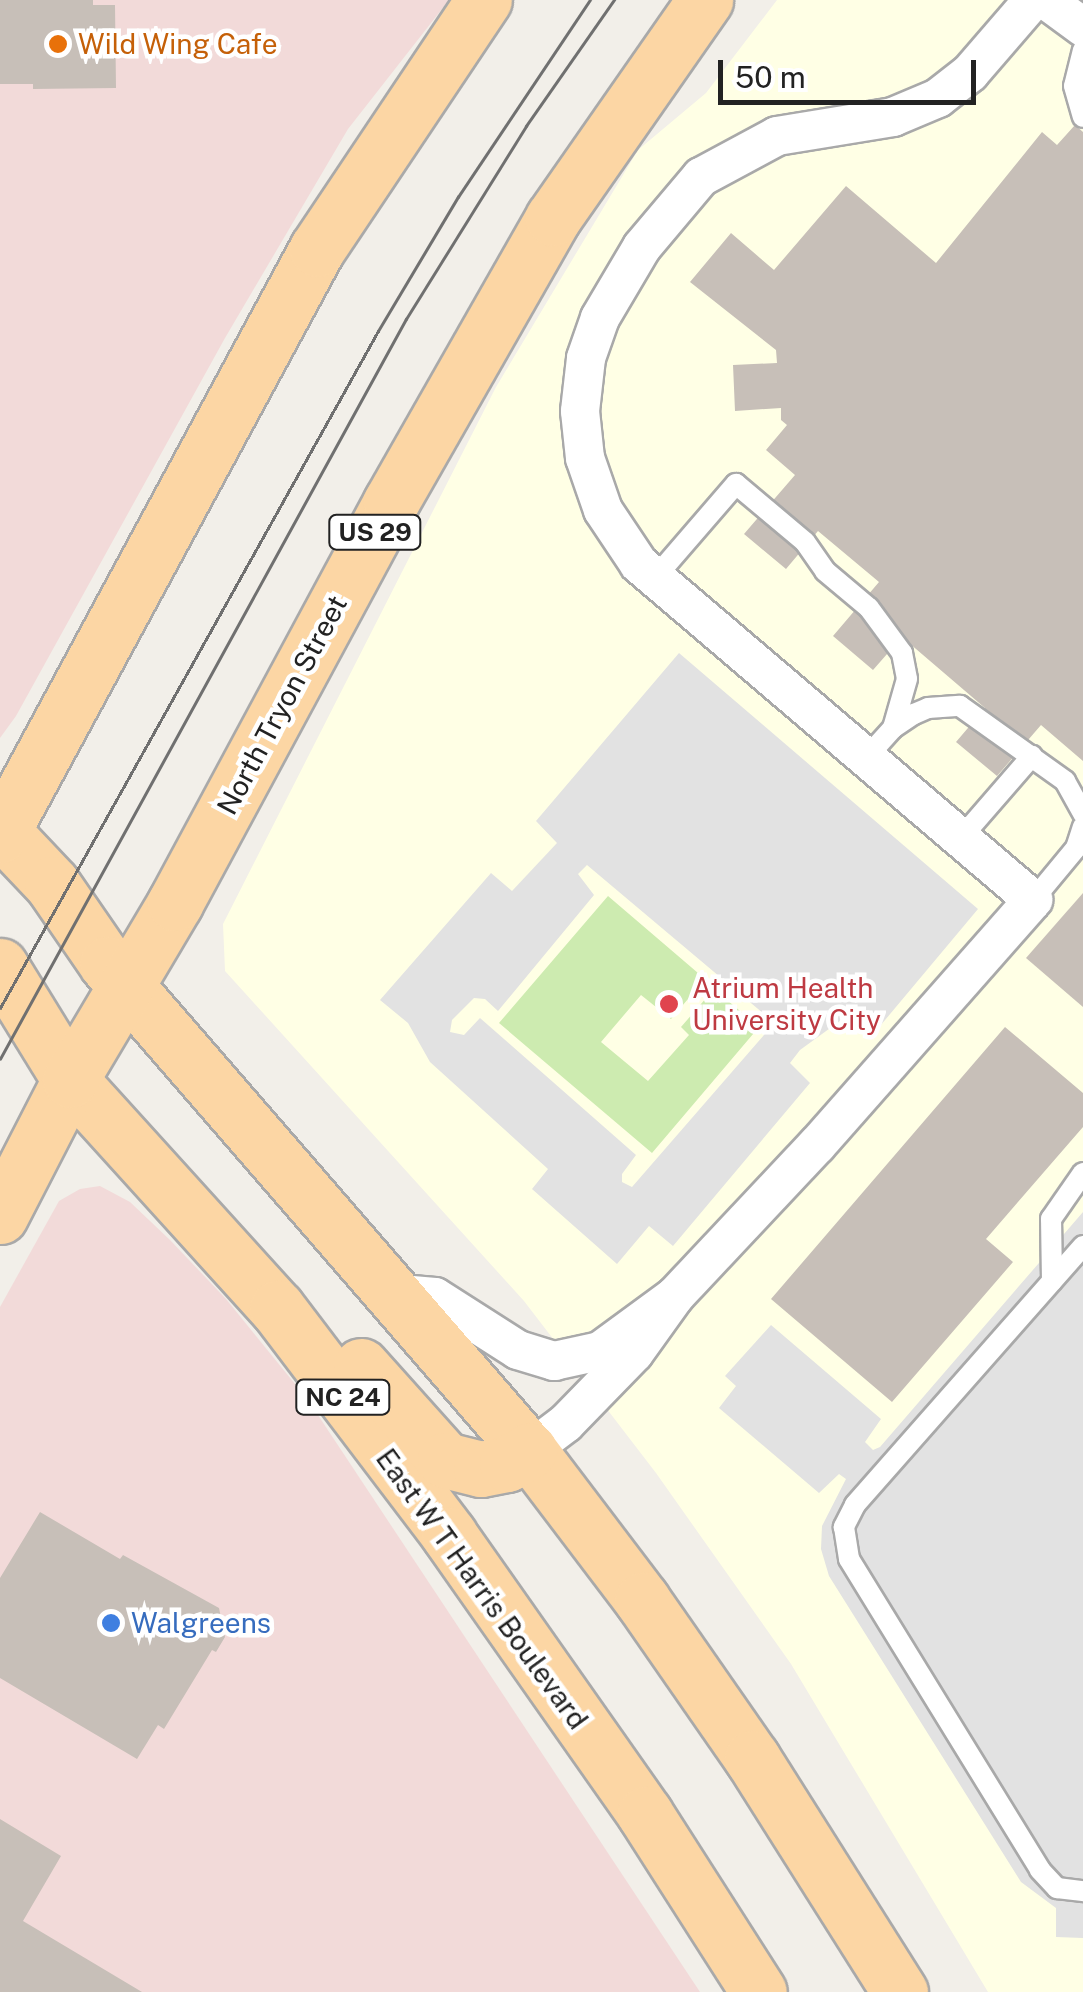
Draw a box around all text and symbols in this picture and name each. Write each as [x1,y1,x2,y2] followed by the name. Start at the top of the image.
[78,27,278,61] place label: Wild Wing Cafe
[47,33,69,55] marker: Wild Wing Cafe
[723,40,980,102] scale bar
[735,59,806,95] text: 50 m
[328,512,422,552] road number: US 29
[210,590,354,820] street label: North Tryon Street
[692,971,881,1037] place label: Atrium Health University City
[656,991,682,1017] marker: Atrium Health University City
[293,1377,393,1417] road number: NC 24
[369,1442,595,1736] street label: East W T Harris Boulevard
[131,1606,271,1640] place label: Walgreens
[100,1612,122,1634] marker: Walgreens

